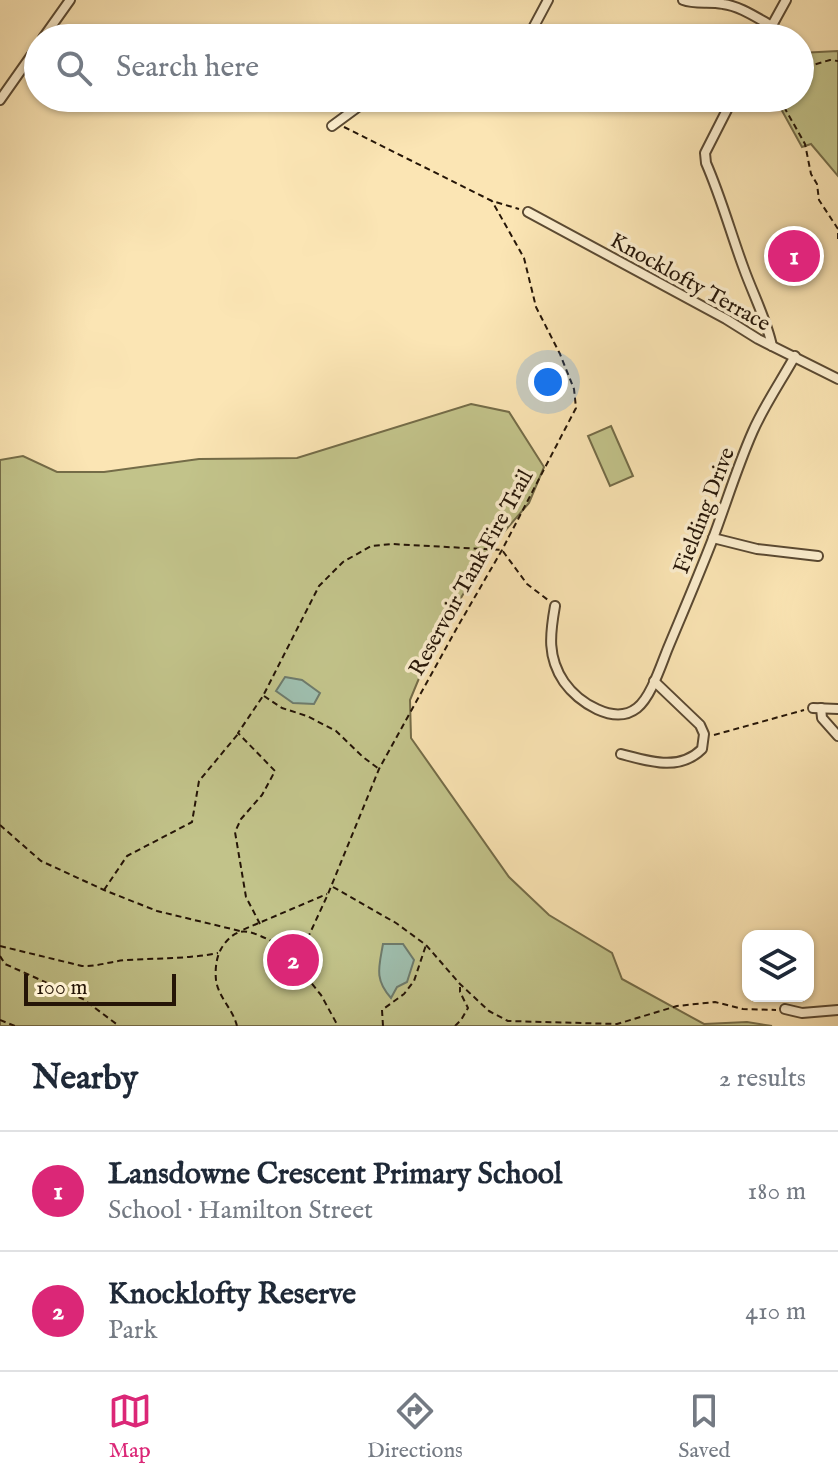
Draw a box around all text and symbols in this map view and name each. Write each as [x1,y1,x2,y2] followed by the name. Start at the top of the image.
[24,24,814,112] search box
[52,46,96,90] icon: search
[116,49,259,87] text: Search here
[768,226,820,286] pin: 1
[605,227,775,338] street label: Knocklofty Terrace
[528,362,568,402] your location
[668,444,742,578] street label: Fielding Drive
[403,465,540,681] street label: Reservoir Tank Fire Trail
[267,930,319,990] pin: 2
[742,930,814,1002] map controls
[742,930,814,1002] button: layers
[24,970,176,1006] scale bar
[36,974,88,1002] text: 100 m
[32,1057,138,1100] text: Nearby
[719,1062,806,1095] text: 2 results
[108,1156,562,1194] text: Lansdowne Crescent Primary School
[53,1175,63,1208] text: 1
[748,1175,806,1208] text: 180 m
[108,1194,373,1227] text: School · Hamilton Street
[108,1276,356,1314] text: Knocklofty Reserve
[52,1295,64,1328] text: 2
[745,1295,806,1328] text: 410 m
[108,1314,157,1347] text: Park
[108,1389,152,1465] tab: Map
[367,1389,463,1465] tab: Directions
[678,1389,730,1465] tab: Saved

